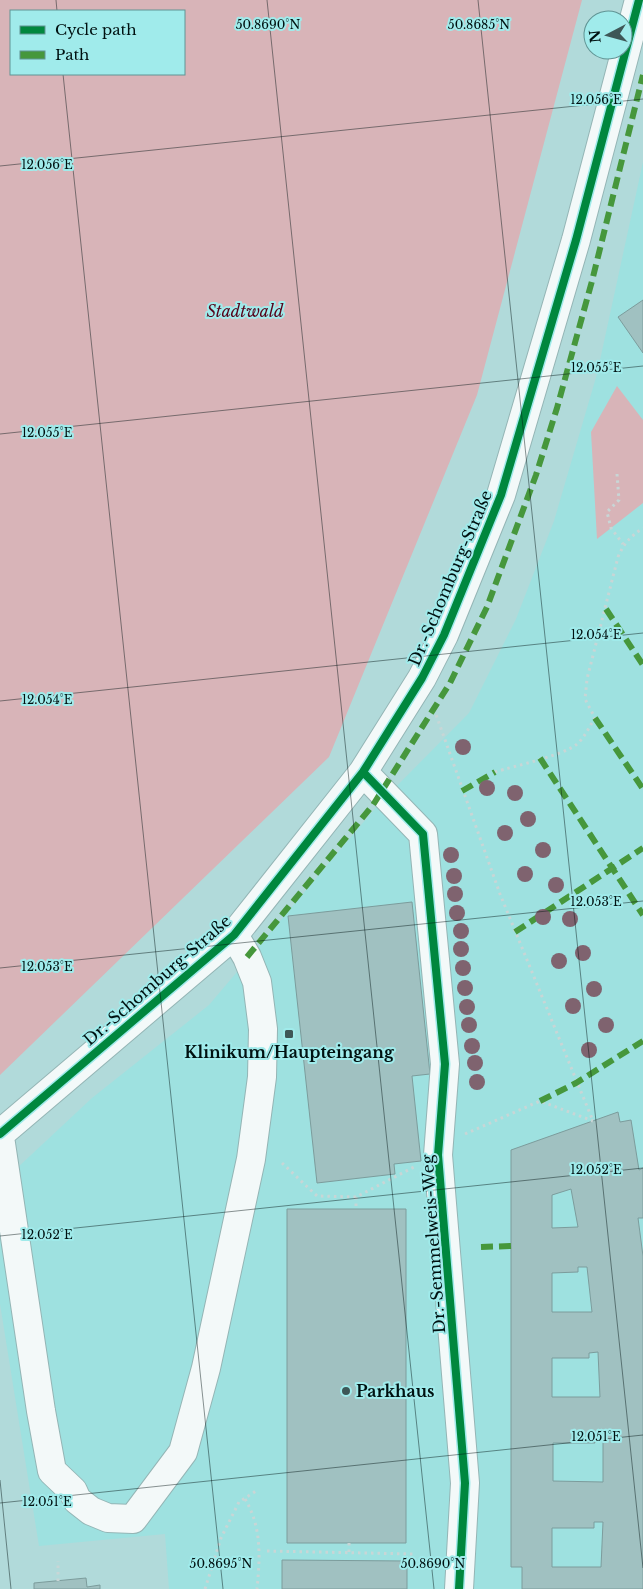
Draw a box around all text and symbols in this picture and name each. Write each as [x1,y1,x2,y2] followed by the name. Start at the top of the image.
[10,10,185,75] legend
[583,10,633,60] north arrow
[236,17,300,32] text: 50.8690°N
[448,17,510,32] text: 50.8685°N
[55,20,137,39] text: Cycle path
[585,29,605,44] text: N
[55,45,89,64] text: Path
[570,92,622,107] text: 12.056°E
[21,157,73,172] text: 12.056°E
[207,301,284,321] park label: Stadtwald
[571,360,622,375] text: 12.055°E
[22,425,73,440] text: 12.055°E
[404,487,496,669] street label: Dr.-Schomburg-Straße
[571,627,622,642] text: 12.054°E
[22,692,73,707] text: 12.054°E
[570,894,622,909] text: 12.053°E
[79,910,235,1050] street label: Dr.-Schomburg-Straße
[21,959,73,974] text: 12.053°E
[283,1028,295,1040] marker: Klinikum/Haupteingang
[184,1042,395,1062] place label: Klinikum/Haupteingang
[417,1153,449,1334] street label: Dr.-Semmelweis-Weg
[570,1162,622,1177] text: 12.052°E
[21,1227,73,1242] text: 12.052°E
[356,1381,435,1401] place label: Parkhaus
[340,1385,352,1397] marker: Parkhaus
[571,1429,621,1444] text: 12.051°E
[22,1494,72,1509] text: 12.051°E
[190,1556,253,1571] text: 50.8695°N
[401,1556,465,1571] text: 50.8690°N

